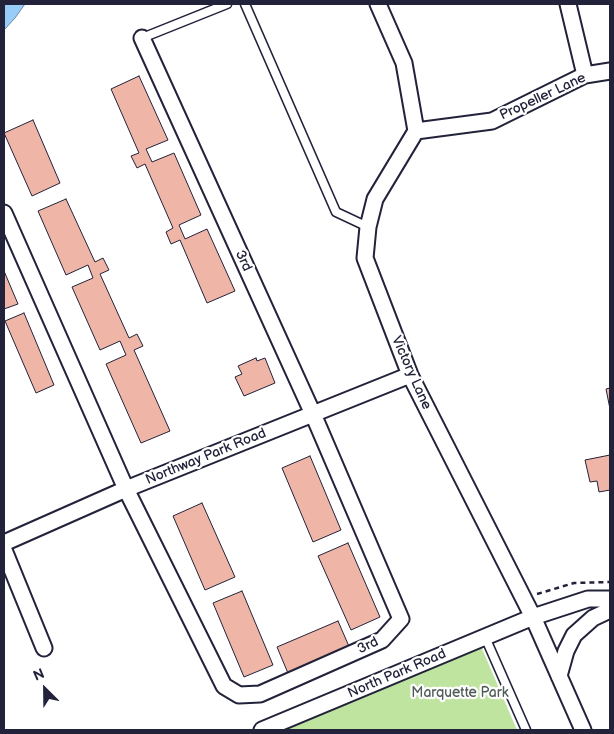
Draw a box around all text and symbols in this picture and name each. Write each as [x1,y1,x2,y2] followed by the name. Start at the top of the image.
[497,70,589,124] street label: Propeller Lane
[231,248,255,274] street label: 3rd
[387,334,435,412] street label: Victory Lane
[143,425,269,489] street label: Northway Park Road
[355,634,381,658] street label: 3rd
[345,646,449,702] street label: North Park Road
[20,664,70,714] north arrow
[31,665,47,685] text: N
[411,685,509,701] park label: Marquette Park

